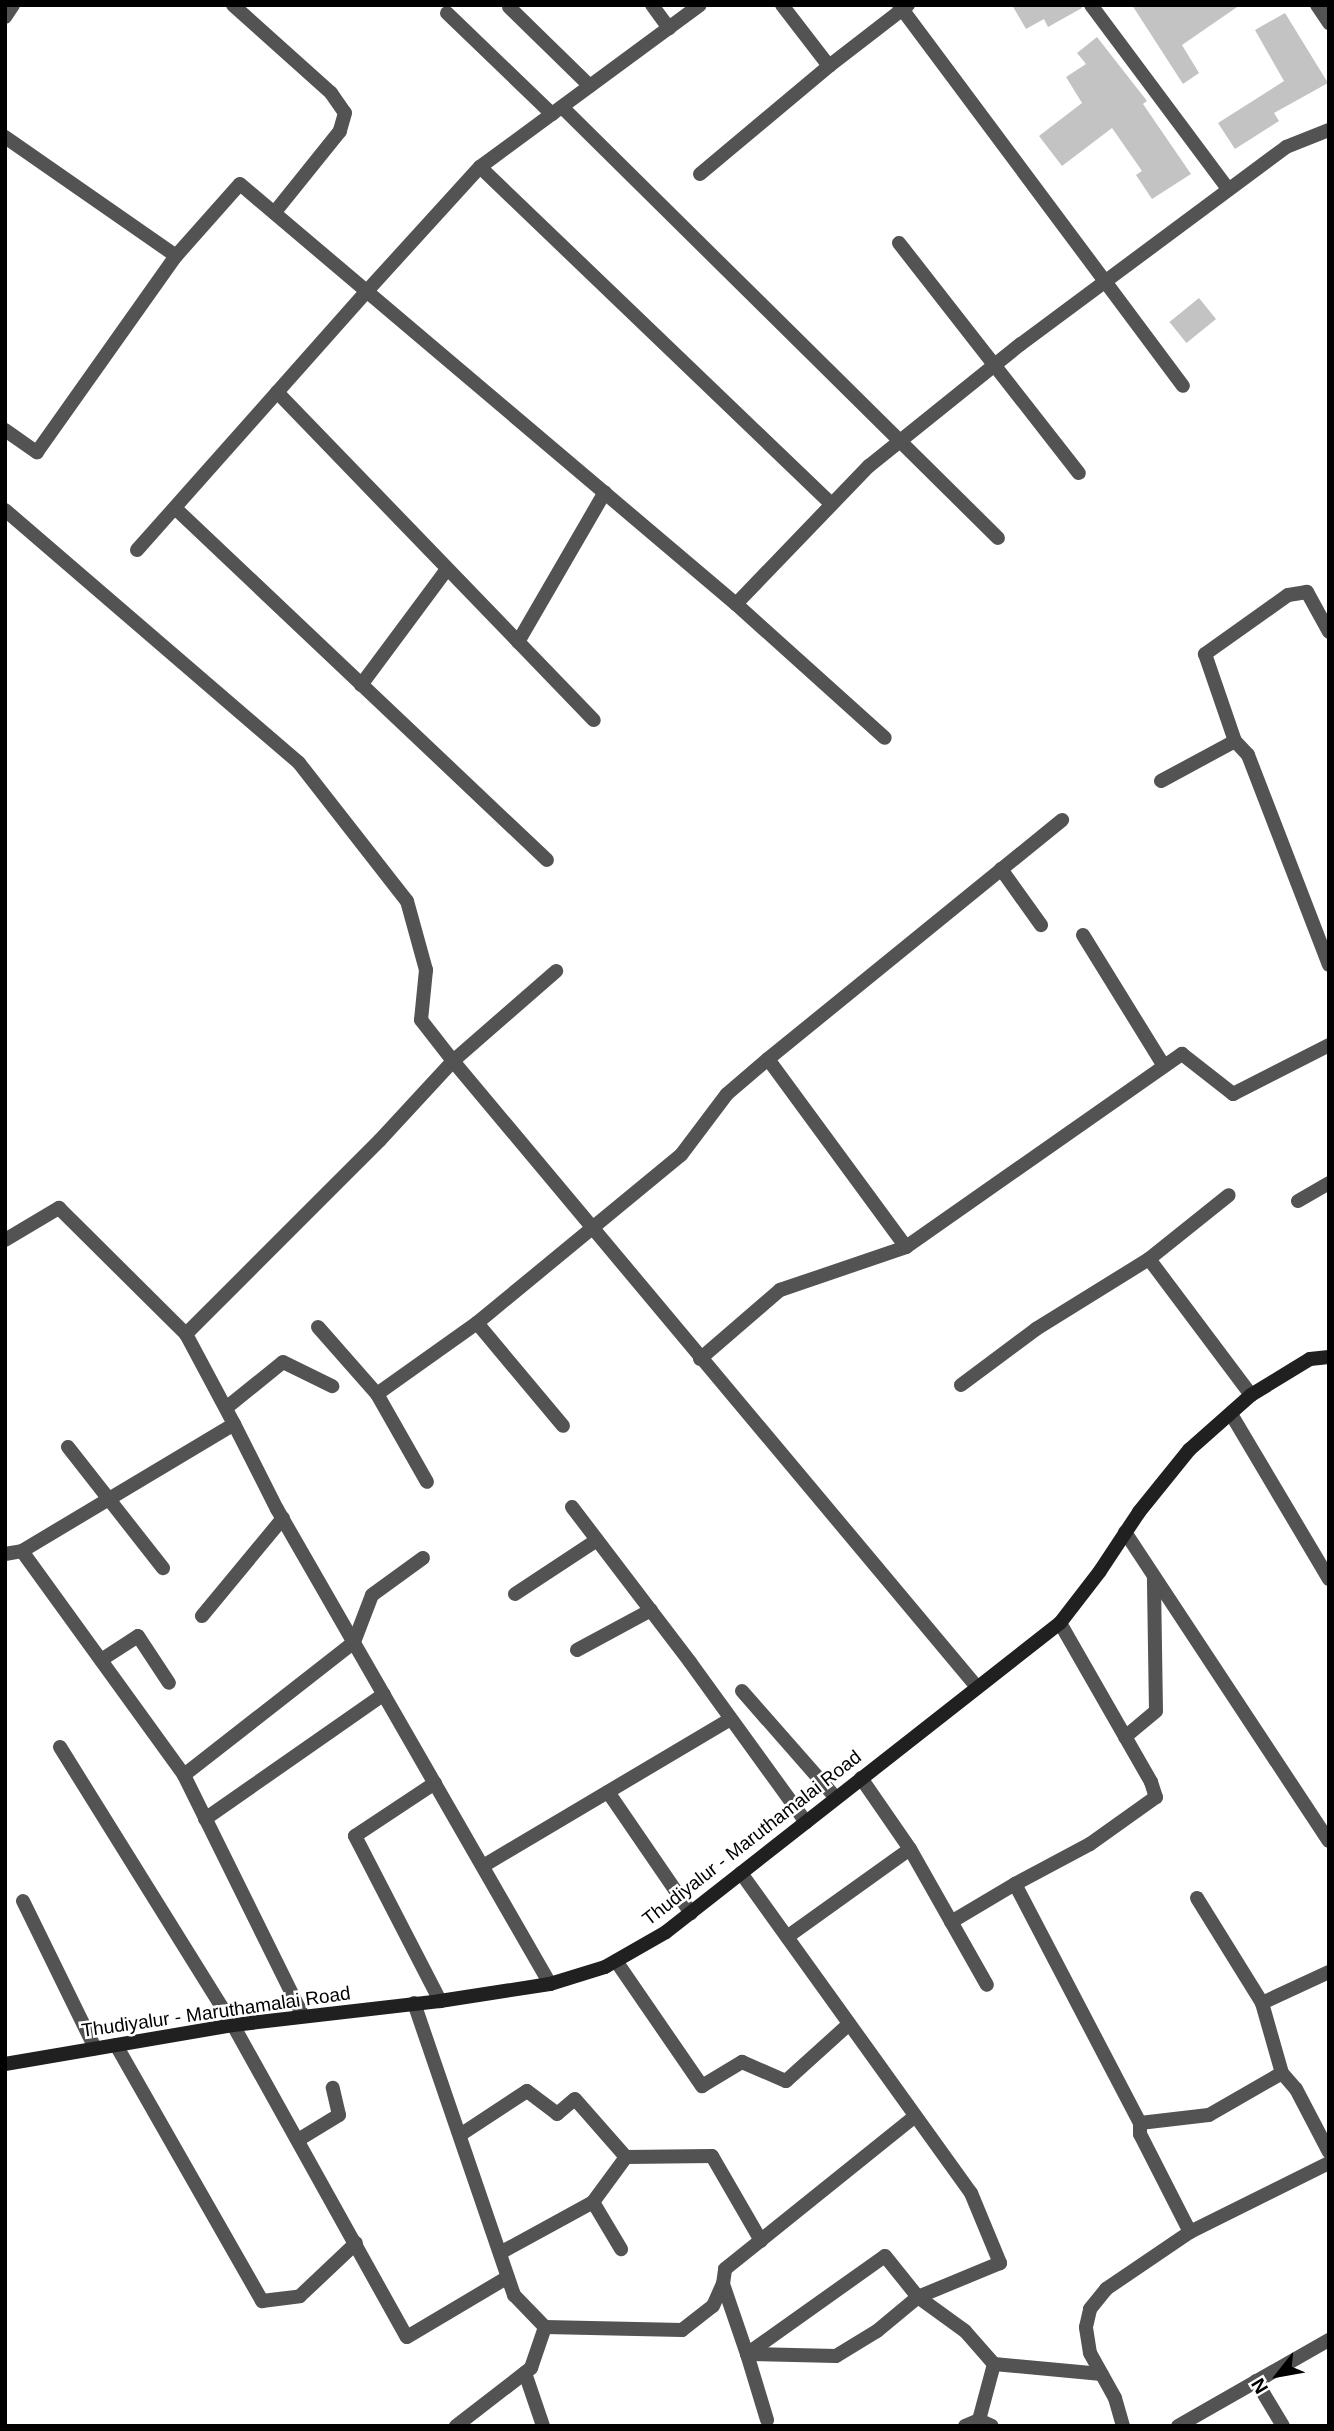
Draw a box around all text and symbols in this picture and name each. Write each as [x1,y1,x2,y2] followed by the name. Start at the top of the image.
[638,1745,866,1931] street label: Thudiyalur - Maruthamalai Road
[80,1982,352,2042] street label: Thudiyalur - Maruthamalai Road
[1243,2340,1313,2410] north arrow
[1247,2375,1272,2397] text: N

